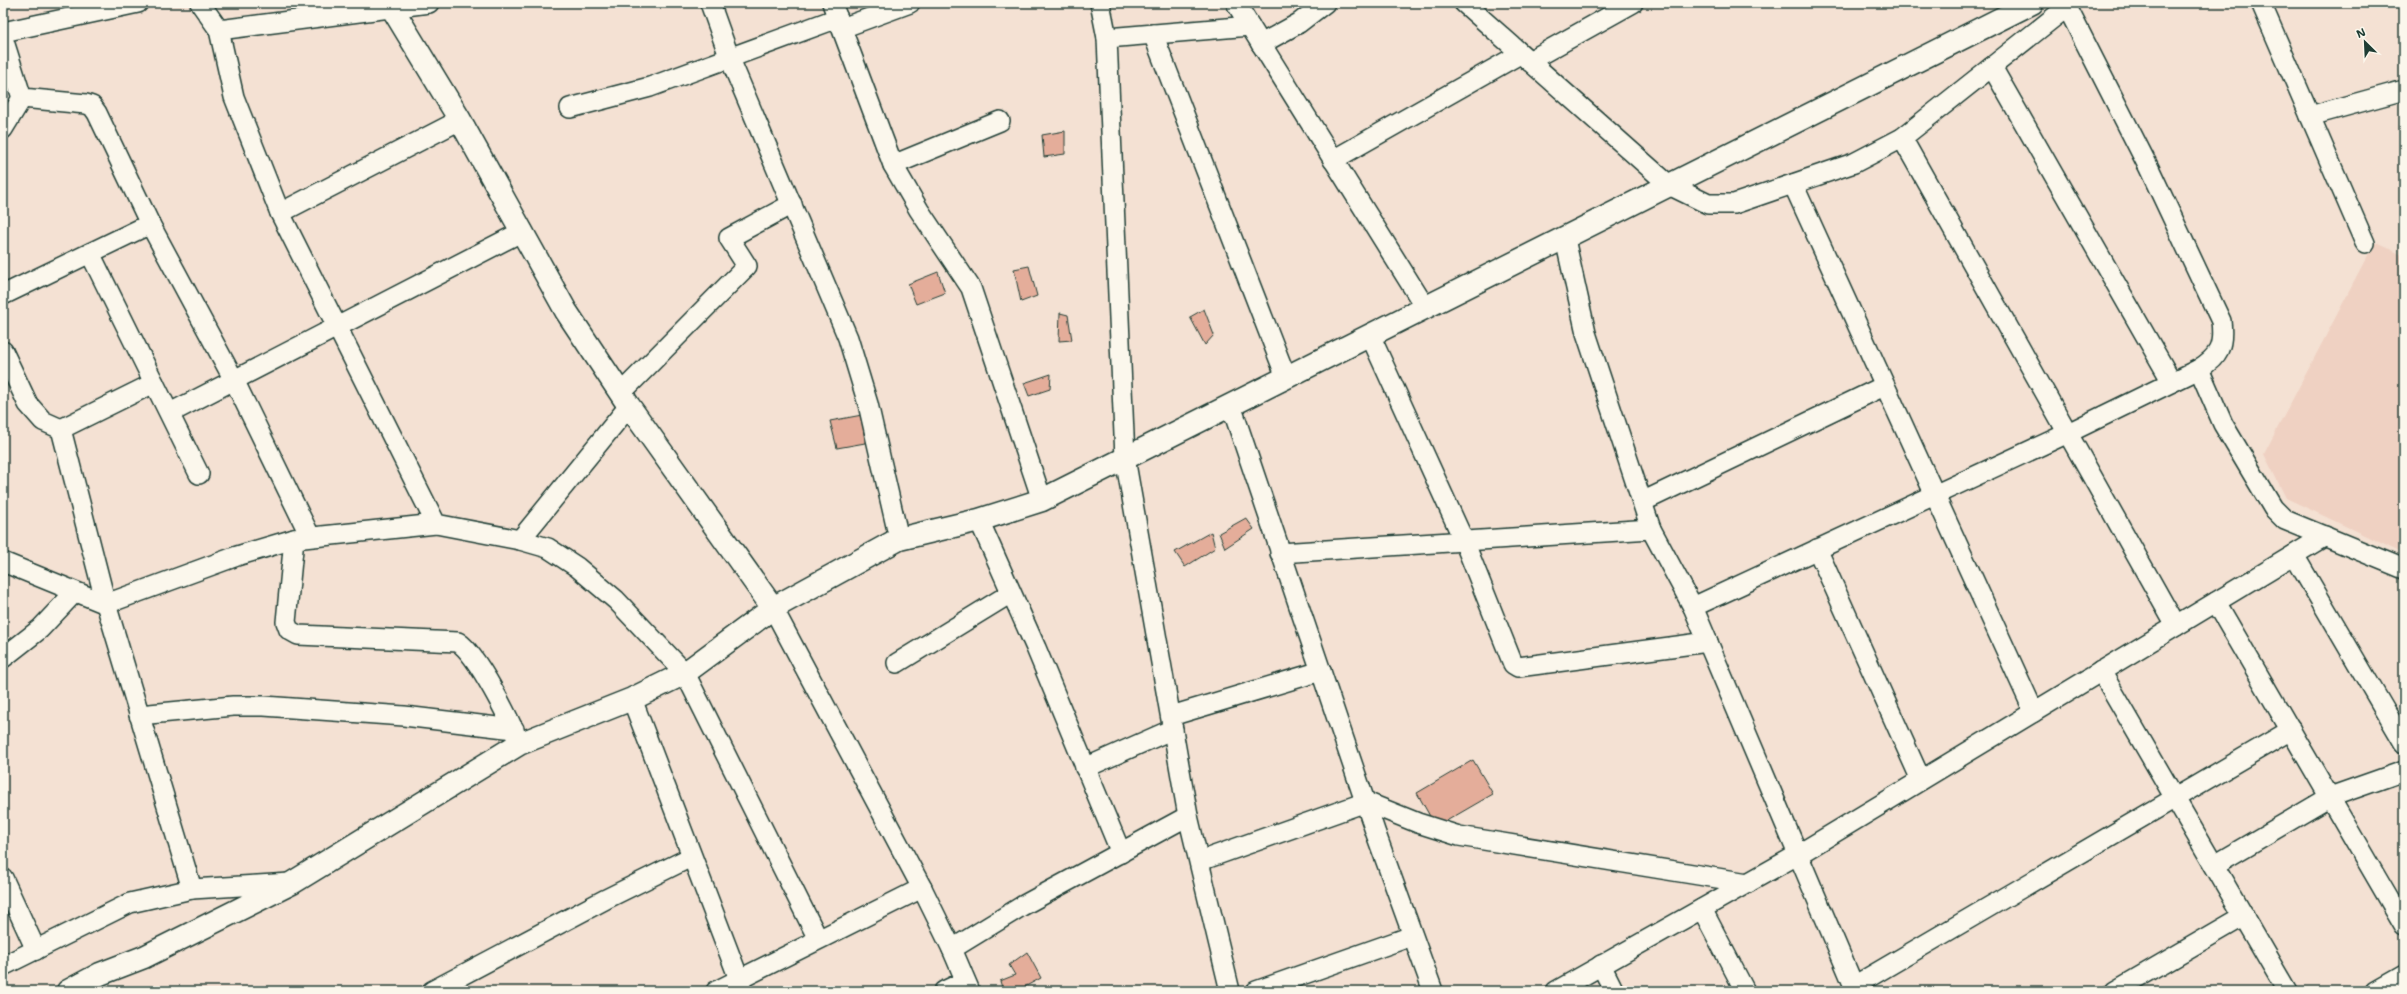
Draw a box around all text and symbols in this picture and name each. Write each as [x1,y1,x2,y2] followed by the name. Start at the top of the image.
[2345,22,2385,62] north arrow
[2354,25,2368,42] text: N

